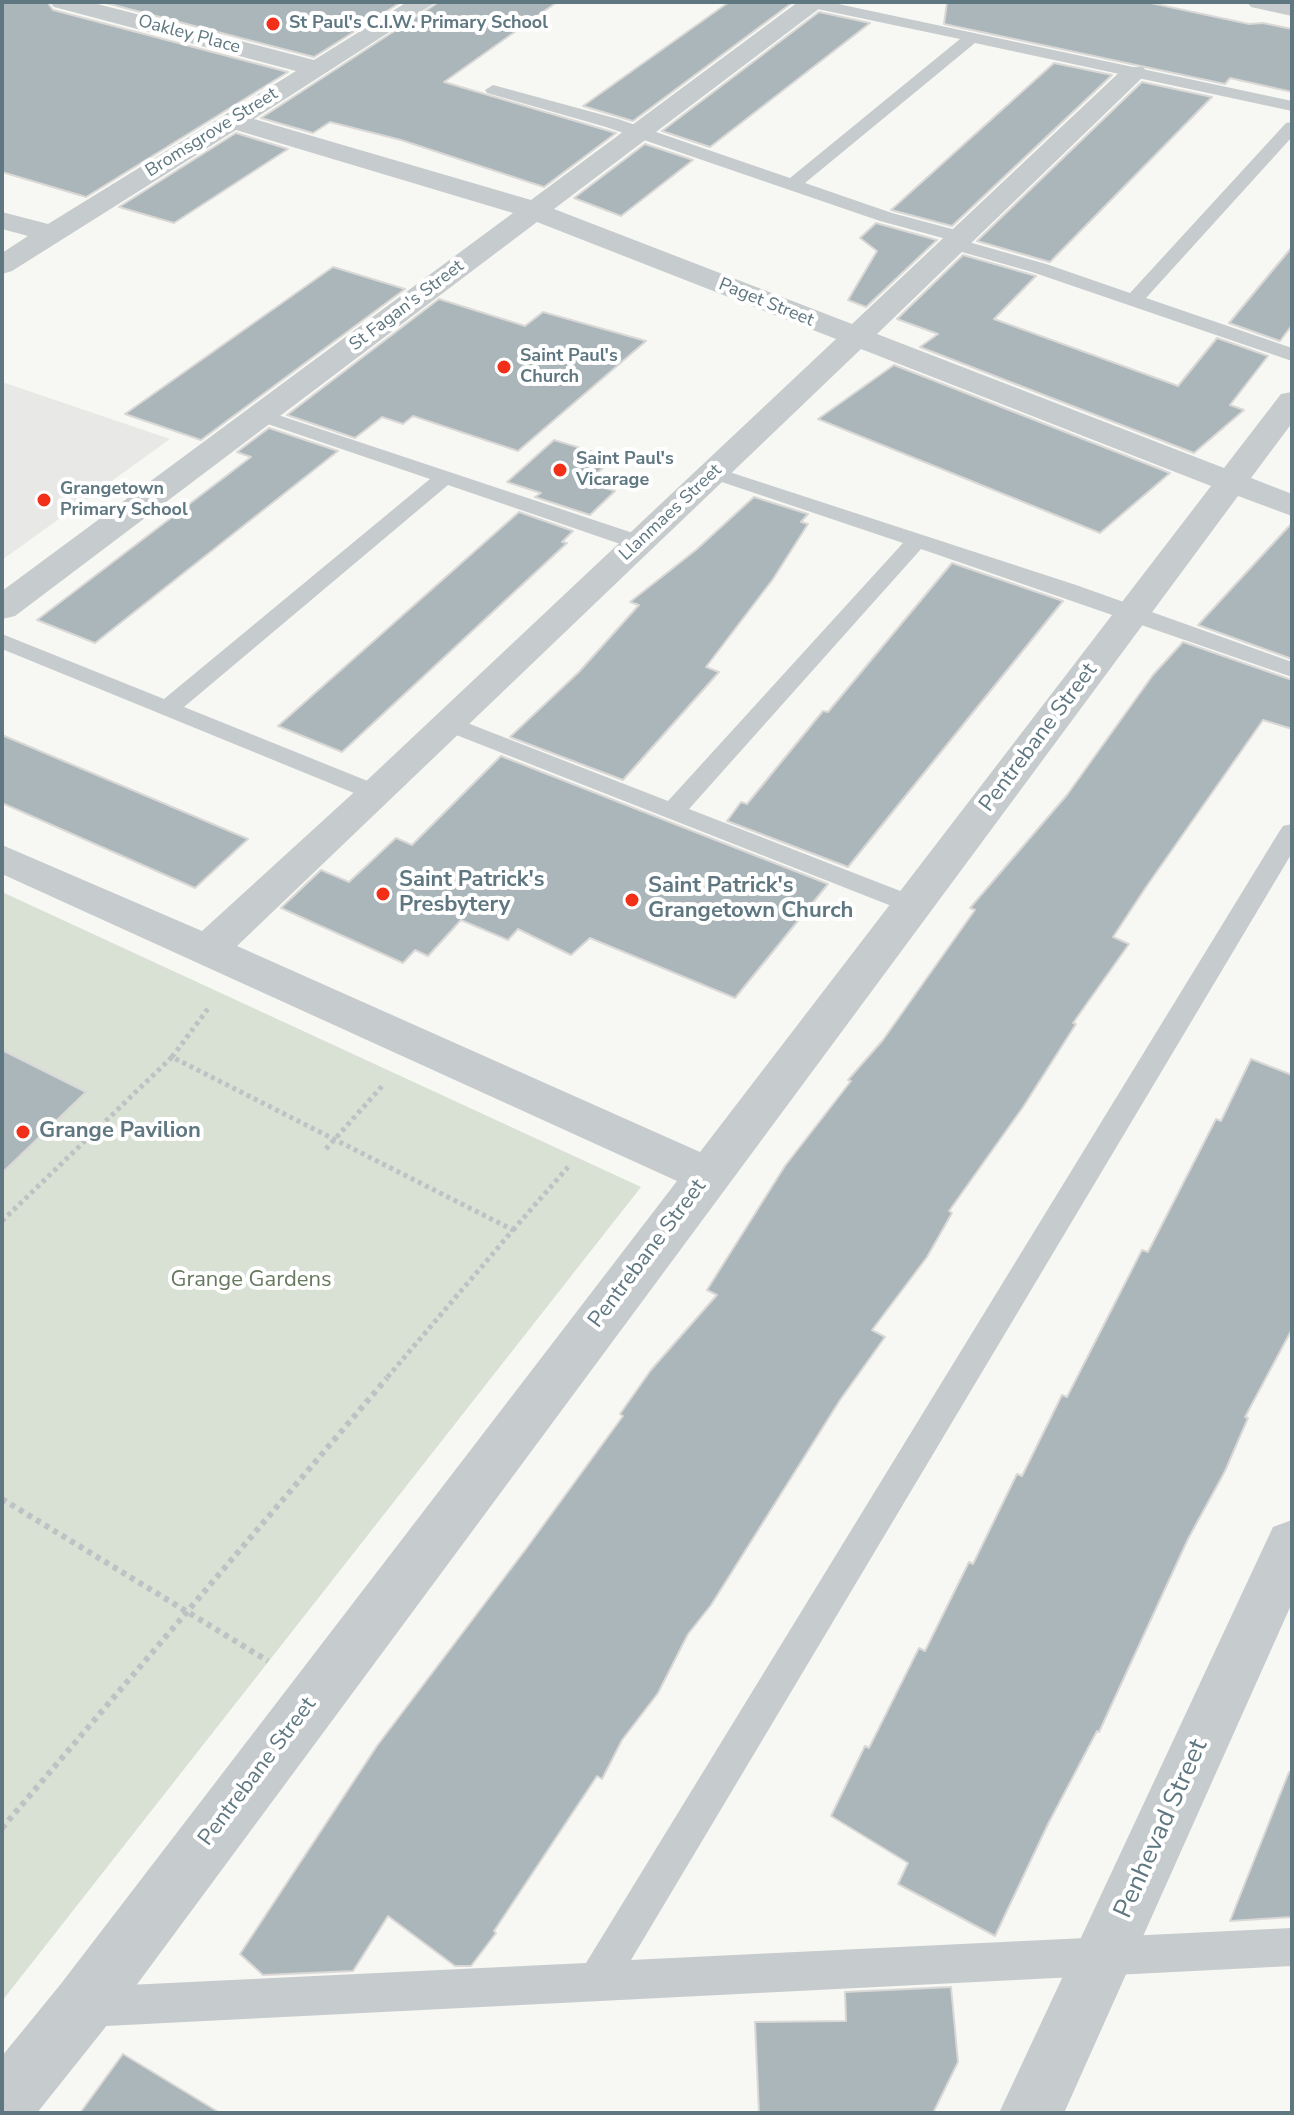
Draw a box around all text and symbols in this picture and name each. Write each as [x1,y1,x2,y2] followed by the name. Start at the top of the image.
[136,11,242,59] street label: Oakley Place
[289,13,548,35] place label: St Paul's C.I.W. Primary School
[264,15,282,33] marker: St Paul's C.I.W. Primary School
[142,84,282,182] street label: Bromsgrove Street
[346,256,468,356] street label: St Fagan's Street
[715,274,817,332] street label: Paget Street
[520,346,618,388] place label: Saint Paul's Church
[495,358,513,376] marker: Saint Paul's Church
[576,449,674,492] place label: Saint Paul's Vicarage
[615,460,727,566] street label: Llanmaes Street
[551,461,569,479] marker: Saint Paul's Vicarage
[60,479,188,522] place label: Grangetown Primary School
[35,491,53,509] marker: Grangetown Primary School
[975,659,1103,817] street label: Pentrebane Street
[399,868,545,920] place label: Saint Patrick's Presbytery
[648,874,853,926] place label: Saint Patrick's Grangetown Church
[374,885,392,903] marker: Saint Patrick's Presbytery
[623,891,641,909] marker: Saint Patrick's Grangetown Church
[39,1119,201,1145] place label: Grange Pavilion
[14,1123,32,1141] marker: Grange Pavilion
[584,1175,712,1333] street label: Pentrebane Street
[170,1268,332,1294] park label: Grange Gardens
[194,1693,322,1851] street label: Pentrebane Street
[1109,1735,1215,1923] street label: Penhevad Street

